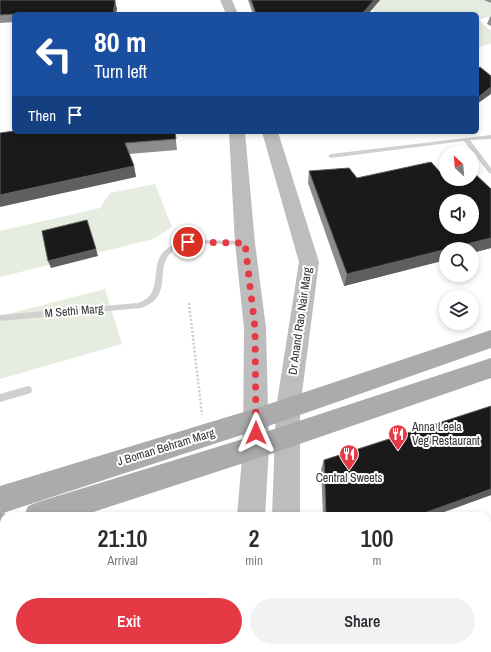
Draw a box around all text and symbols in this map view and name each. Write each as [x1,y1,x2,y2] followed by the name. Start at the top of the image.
[94,23,146,61] text: 80 m
[28,28,80,80] icon: left
[94,59,147,84] text: Turn left
[64,104,86,126] icon: arrive
[28,105,56,126] text: Then
[439,146,479,186] north arrow
[439,146,479,330] map controls
[439,194,479,234] button: sound
[171,225,205,259] pin
[177,231,199,253] icon: arrive
[439,242,479,282] button: search
[285,266,316,376] street label: Dr Anand Rao Nair Marg
[439,290,479,330] button: layers
[44,300,105,322] street label: M Sethi Marg
[235,412,277,454] position arrow
[411,419,480,449] place label: Anna Leela Veg Restaurant
[387,423,409,451] restaurant icon: Anna Leela Veg Restaurant
[115,424,217,469] street label: J Boman Behram Marg
[338,443,360,471] restaurant icon: Central Sweets
[316,470,382,486] place label: Central Sweets
[98,522,148,554] text: 21:10
[249,522,260,554] text: 2
[361,522,393,554] text: 100
[107,552,138,569] text: Arrival
[245,552,263,569] text: min
[373,552,381,569] text: m
[16,598,242,644] button: Exit
[250,598,475,644] button: Share

